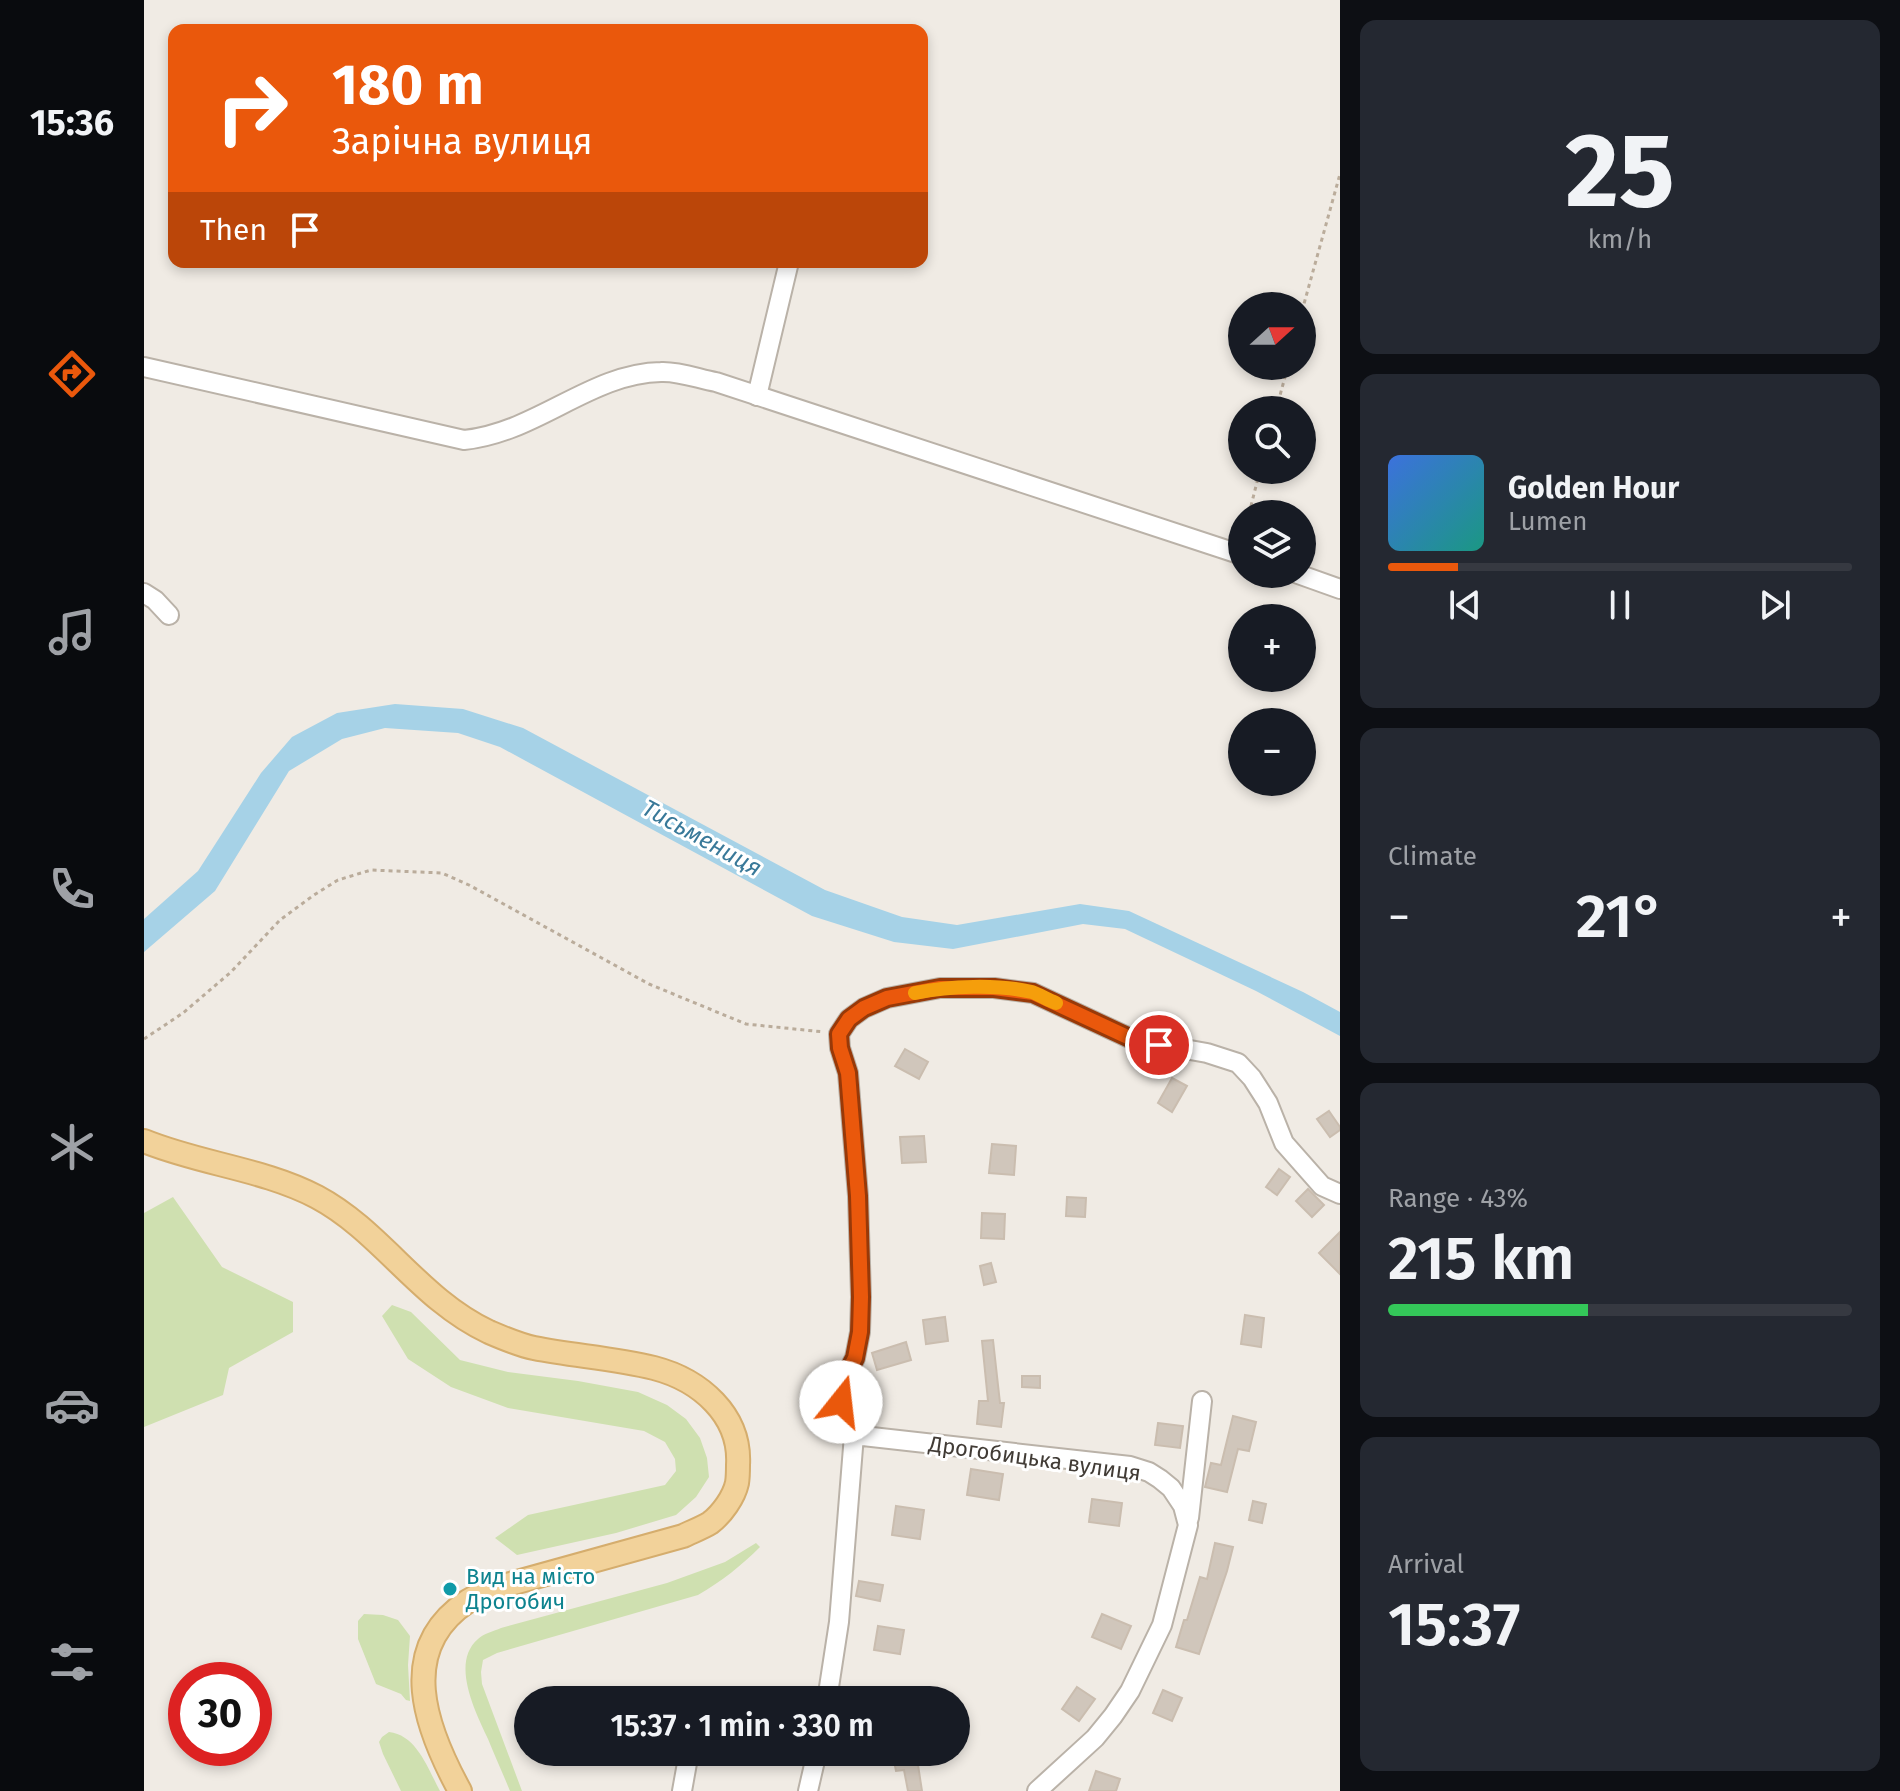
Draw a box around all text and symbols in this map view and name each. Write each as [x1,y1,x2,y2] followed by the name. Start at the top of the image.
[332,52,484,119] text: 180 m
[200,56,304,160] icon: right
[30,101,114,145] text: 15:36
[1565,109,1675,234] text: 25
[332,120,593,164] text: Зарічна вулиця
[283,208,327,252] icon: arrive
[200,212,267,248] text: Then
[1588,224,1652,255] text: km/h
[1228,292,1316,380] north arrow
[1228,292,1316,796] map controls
[44,346,100,402] icon: directions
[1228,396,1316,484] button: search
[1508,470,1679,506] text: Golden Hour
[1228,500,1316,588] button: layers
[1508,506,1587,537] text: Lumen
[1443,583,1487,627] icon: previous
[1598,583,1642,627] icon: pause
[1753,583,1797,627] icon: next
[44,604,100,660] icon: music
[1228,604,1316,692] button: +
[1228,708,1316,796] button: −
[637,794,767,882] water label: Тисьмениця
[1388,841,1477,872] text: Climate
[44,861,100,917] icon: phone
[1576,881,1664,953] text: 21°
[1388,891,1410,944] text: −
[1830,891,1852,944] text: +
[1125,1011,1193,1079] pin
[1137,1023,1181,1067] icon: arrive
[44,1119,100,1175] icon: climate
[1388,1183,1528,1214] text: Range · 43%
[1388,1223,1574,1295] text: 215 km
[799,1360,883,1444] position arrow
[44,1377,100,1433] icon: car
[926,1430,1143,1487] street label: Дрогобицька вулиця
[1388,1549,1464,1580] text: Arrival
[465,1563,595,1615] place label: Вид на місто Дрогобич
[441,1580,459,1598] marker: Вид на місто Дрогобич
[1388,1589,1521,1661] text: 15:37
[44,1634,100,1690] icon: filters
[168,1662,272,1766] speed limit sign: 30
[610,1708,874,1744] text: 15:37 · 1 min · 330 m

